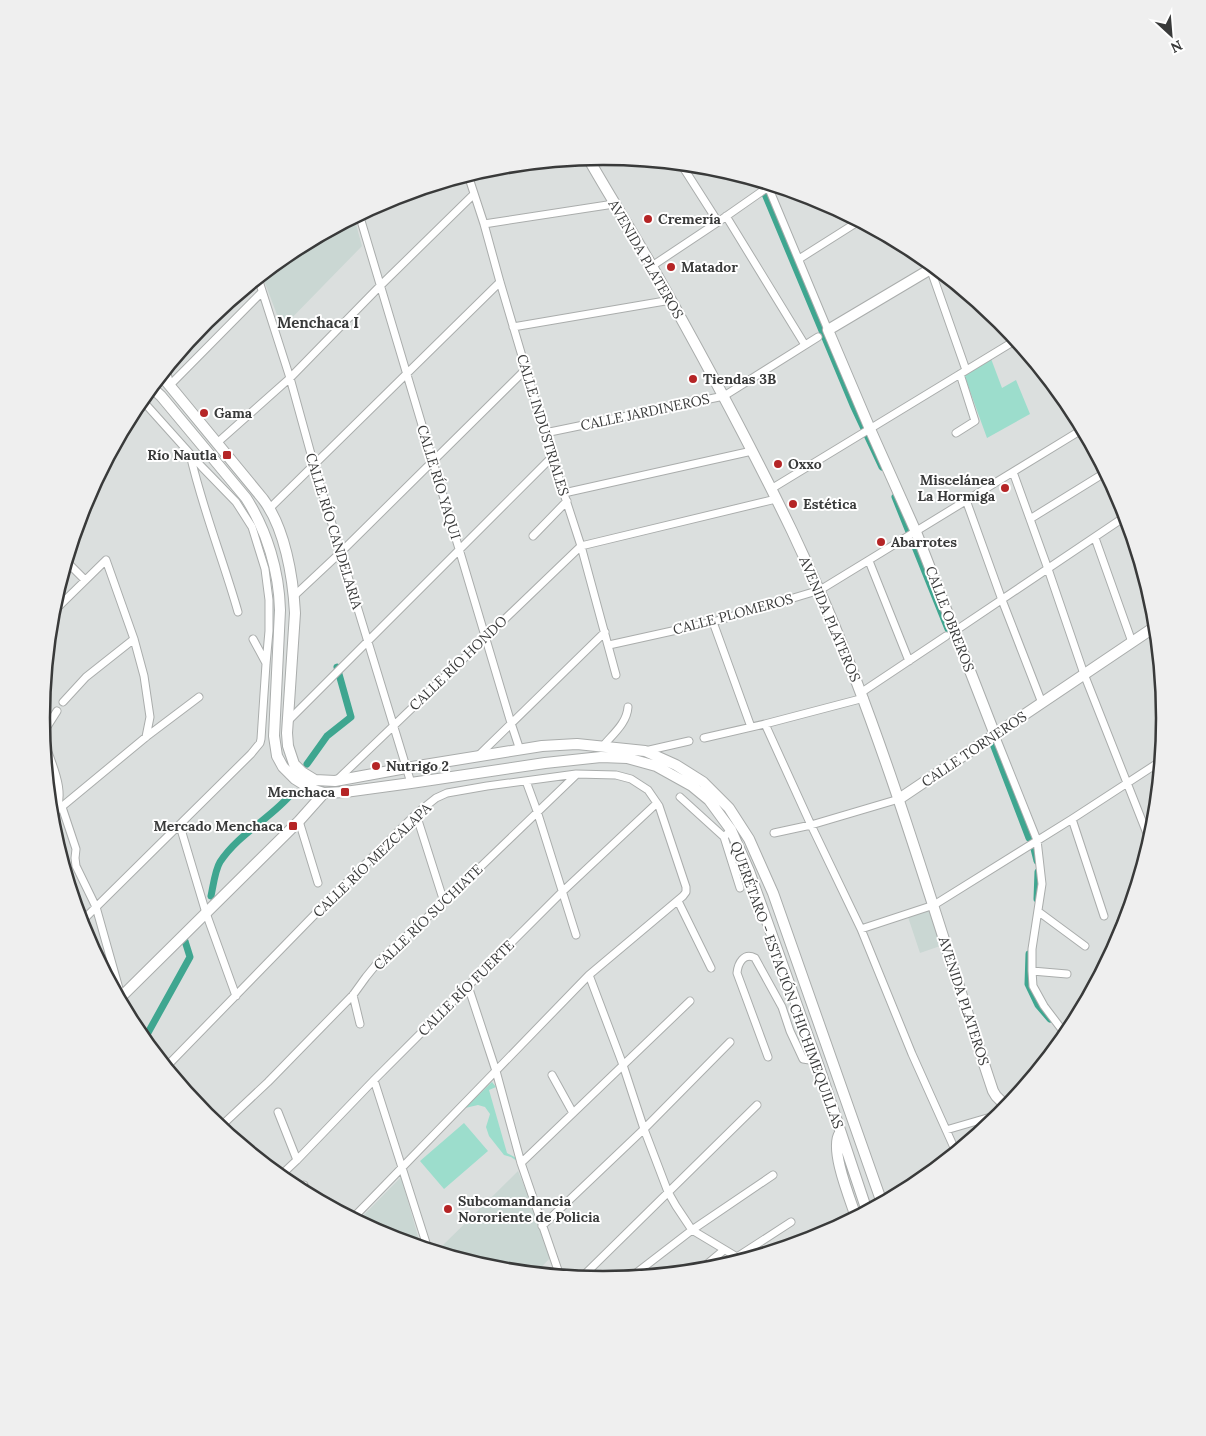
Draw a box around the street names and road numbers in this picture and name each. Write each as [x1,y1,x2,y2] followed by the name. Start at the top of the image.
[604,195,688,322] street label: AVENIDA PLATEROS
[513,352,573,498] street label: CALLE INDUSTRIALES
[579,390,711,434] street label: CALLE JARDINEROS
[413,423,465,541] street label: CALLE RÍO YAQUI
[302,451,366,612] street label: CALLE RÍO CANDELARIA
[795,553,865,685] street label: AVENIDA PLATEROS
[922,564,978,675] street label: CALLE OBREROS
[671,589,795,639] street label: CALLE PLOMEROS
[405,612,511,714] street label: CALLE RÍO HONDO
[918,707,1030,791] street label: CALLE TORNEROS
[309,799,435,921] street label: CALLE RÍO MEZCALAPA
[726,839,848,1131] street label: QUERÉTARO - ESTACIÓN CHICHIMEQUILLAS
[370,860,487,974] street label: CALLE RÍO SUCHIATE
[934,933,993,1068] street label: AVENIDA PLATEROS
[414,936,518,1040] street label: CALLE RÍO FUERTE

